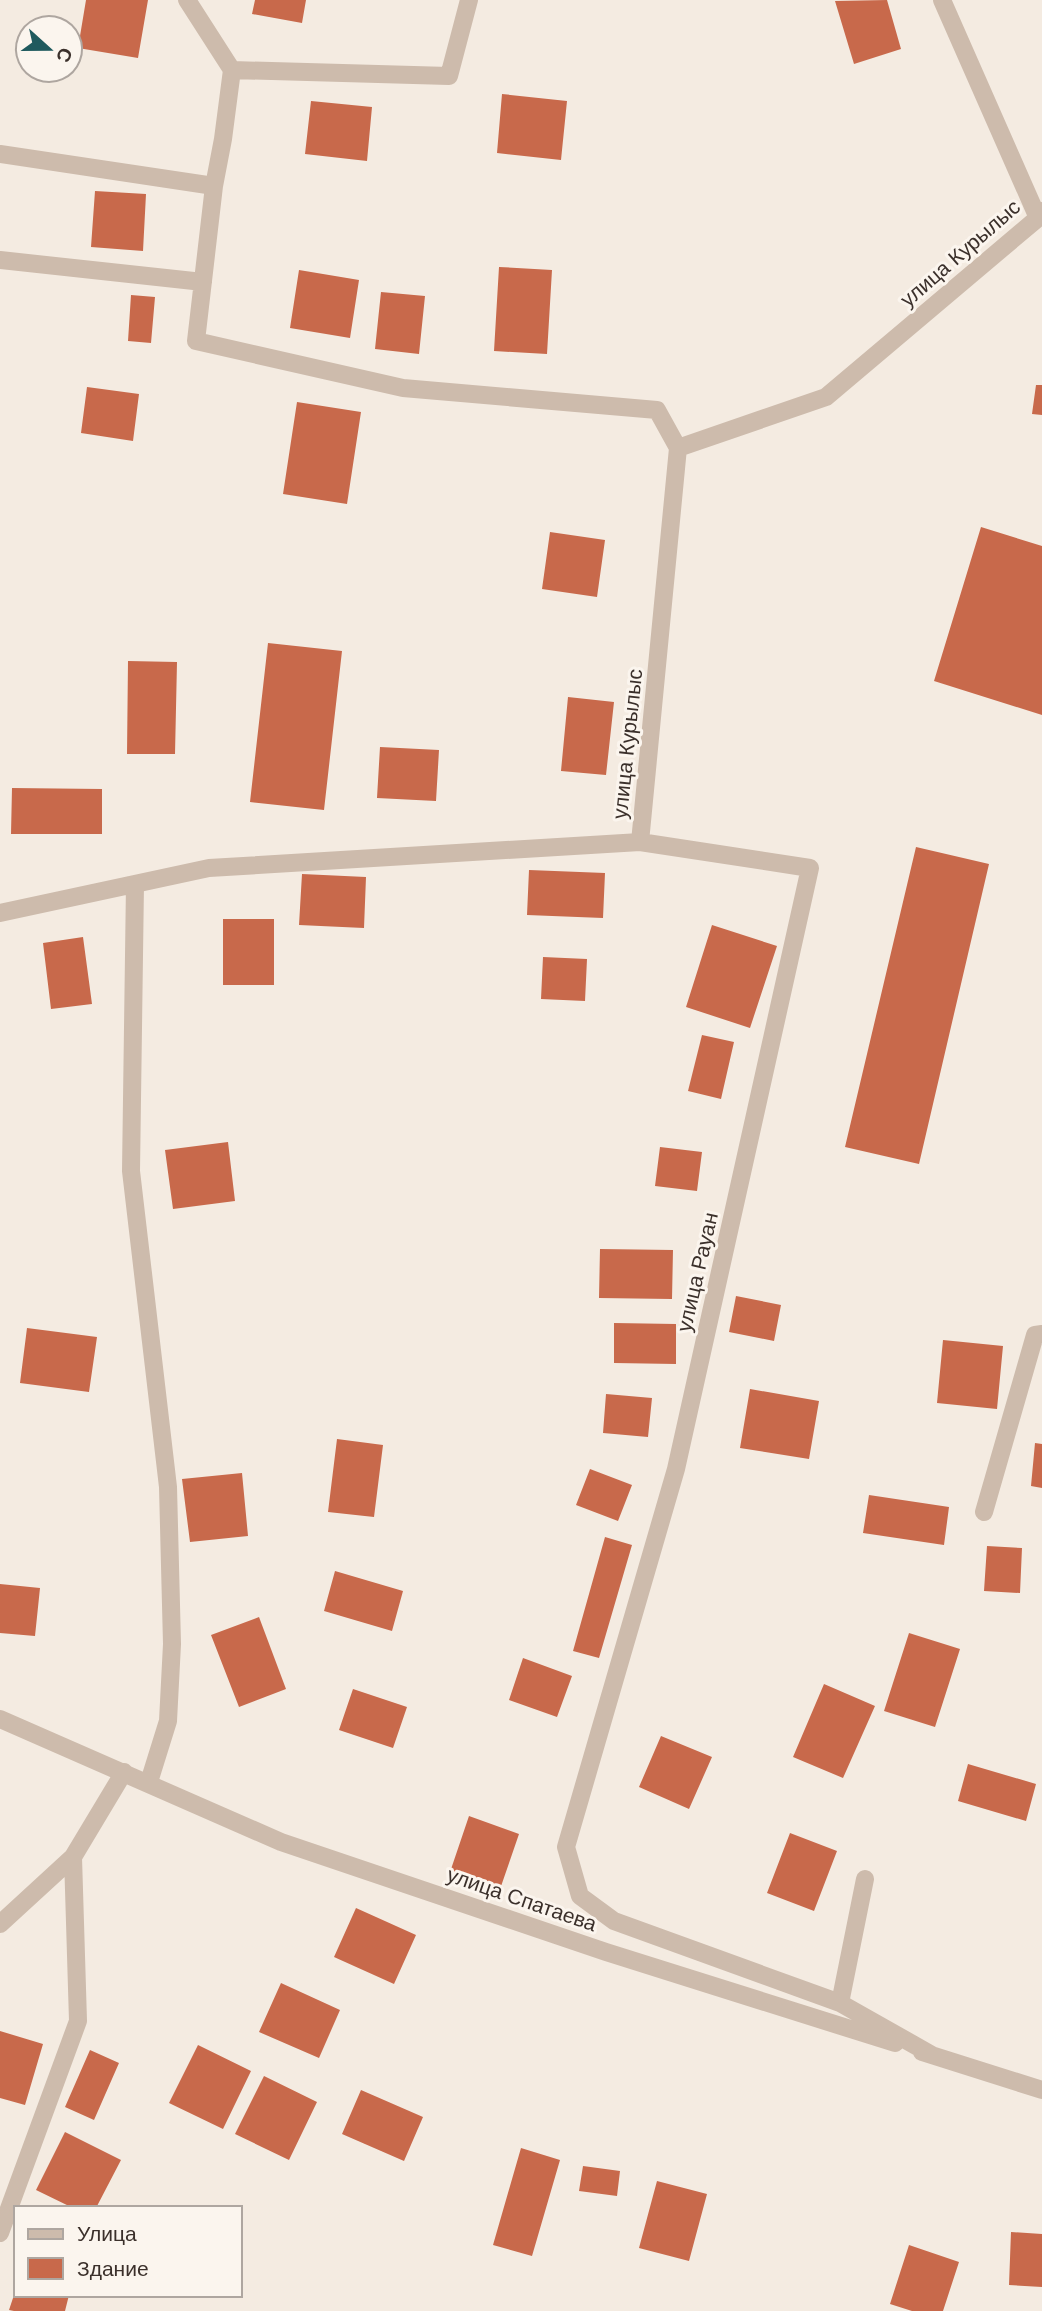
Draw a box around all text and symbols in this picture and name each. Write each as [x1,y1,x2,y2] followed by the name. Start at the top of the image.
[14,14,84,84] north arrow
[52,45,77,65] text: С
[896,195,1024,311] street label: улица Курылыс
[608,668,646,820] street label: улица Курылыс
[672,1210,722,1334] street label: улица Рауан
[444,1863,600,1935] street label: улица Спатаева
[14,2206,242,2297] legend
[77,2222,137,2245] text: Улица
[77,2257,149,2280] text: Здание

